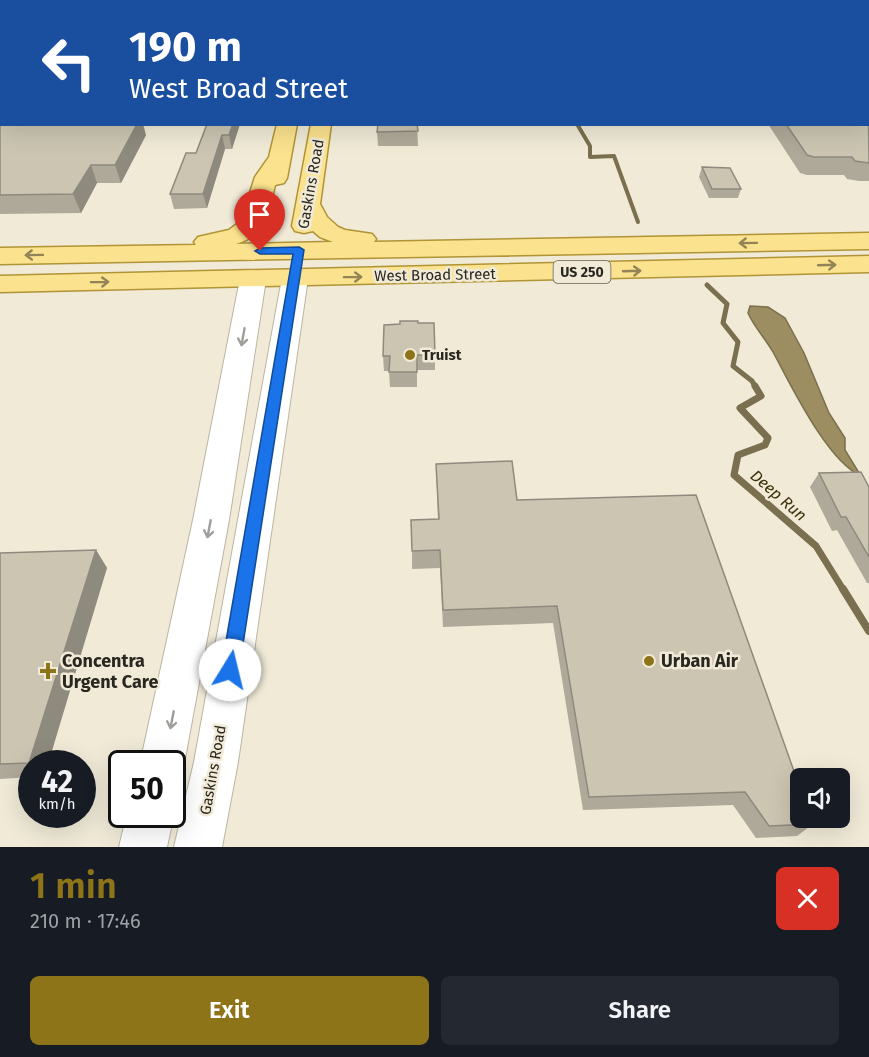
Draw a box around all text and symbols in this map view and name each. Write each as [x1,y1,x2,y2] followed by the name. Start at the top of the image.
[129,22,242,72] text: 190 m
[30,24,108,102] icon: left
[129,73,348,105] text: West Broad Street
[294,138,328,230] street label: Gaskins Road
[234,189,285,251] pin
[243,198,276,231] icon: arrive
[738,237,758,249] one-way arrow
[24,250,44,261] one-way arrow
[817,260,837,271] one-way arrow
[554,261,610,283] road number: US 250
[374,265,497,285] street label: West Broad Street
[622,265,642,276] one-way arrow
[343,271,363,283] one-way arrow
[90,276,110,288] one-way arrow
[237,326,248,346] one-way arrow
[422,346,462,364] place label: Truist
[403,348,417,362] marker: Truist
[747,466,811,525] water label: Deep Run
[203,518,214,538] one-way arrow
[198,638,262,702] position arrow
[62,650,158,693] place label: Concentra Urgent Care
[661,650,739,672] place label: Urban Air
[642,654,656,668] marker: Urban Air
[39,662,57,680] marker: Concentra Urgent Care
[166,710,177,729] one-way arrow
[196,724,230,816] street label: Gaskins Road
[108,750,186,828] speed limit sign: 50
[41,764,73,800] text: 42
[790,768,850,828] map controls
[790,768,850,828] button: sound
[38,795,76,813] text: km/h
[30,864,117,908] text: 1 min
[776,867,839,930] button: close
[30,909,141,933] text: 210 m · 17:46
[30,976,429,1045] button: Exit
[441,976,839,1045] button: Share

